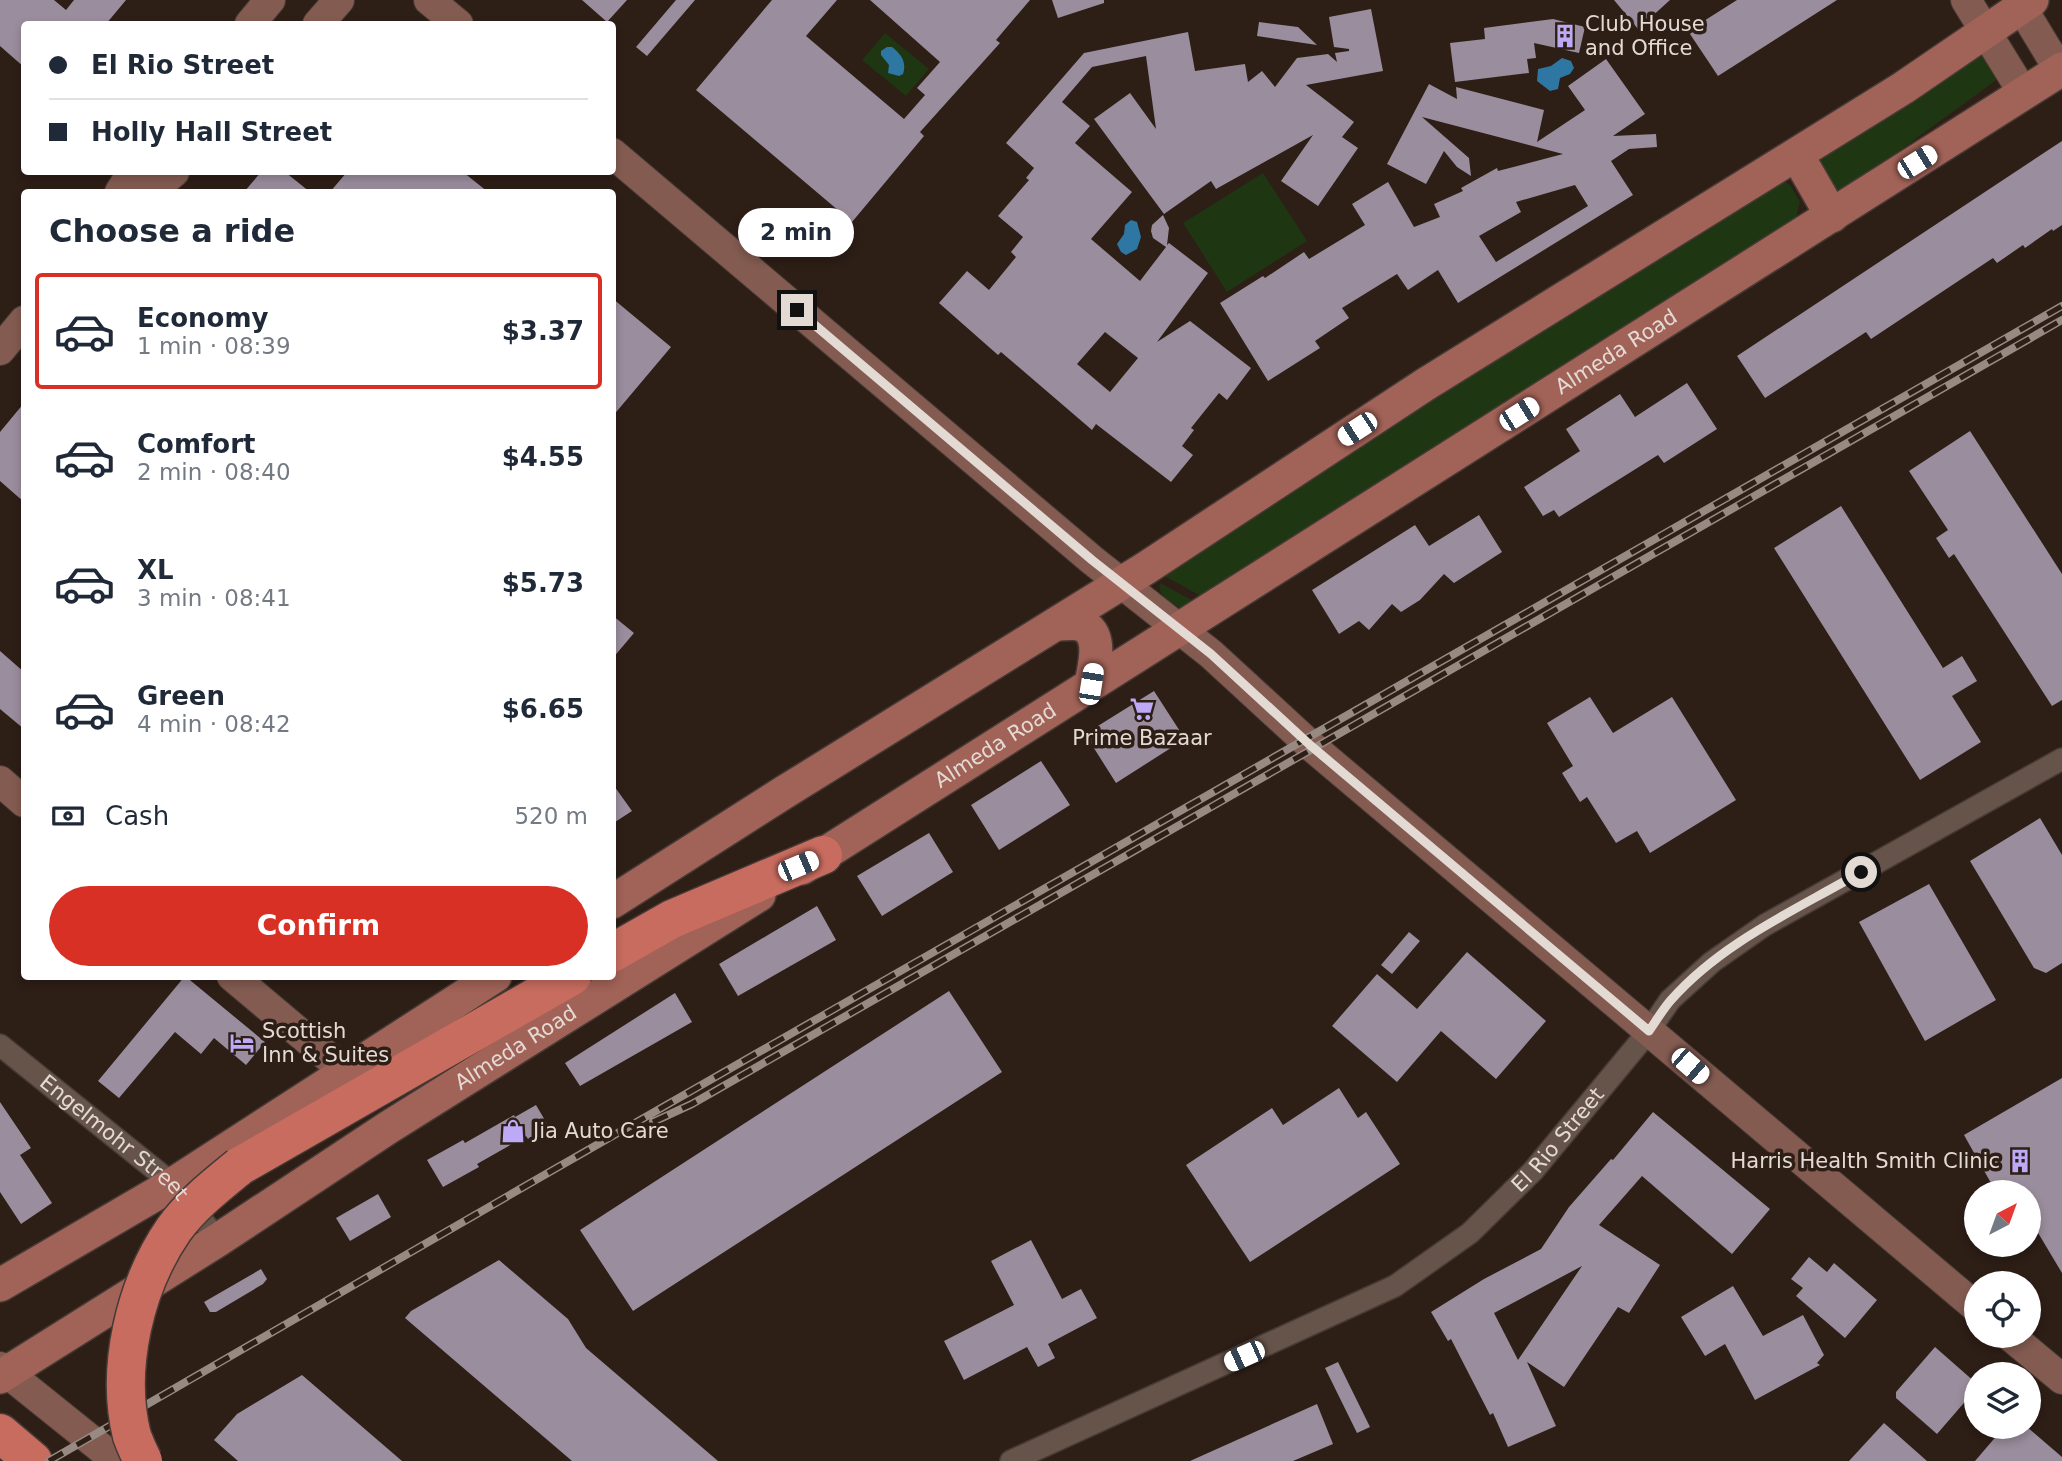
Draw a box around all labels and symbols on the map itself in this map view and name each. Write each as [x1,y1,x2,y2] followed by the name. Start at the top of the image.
[1585,12,1705,60] place label: Club House and Office
[1551,22,1579,50] building icon: Club House and Office
[1894,142,1941,182] car
[739,208,855,258] callout: 2 min
[781,294,813,326] route end
[1551,304,1681,399] street label: Almeda Road
[1496,394,1543,434] car
[1334,409,1381,449] car
[1078,662,1105,706] car
[1128,695,1156,723] supermarket icon: Prime Bazaar
[930,698,1061,793] street label: Almeda Road
[1072,726,1212,750] place label: Prime Bazaar
[775,848,822,884] car
[1845,856,1877,888] route start
[450,1000,581,1095] street label: Almeda Road
[262,1019,389,1067] place label: Scottish Inn & Suites
[228,1029,256,1057] hotel icon: Scottish Inn & Suites
[1668,1044,1713,1088] car
[35,1070,193,1205] street label: Engelmohr Street
[1507,1083,1609,1197] street label: El Rio Street
[499,1117,527,1145] shop icon: Jia Auto Care
[531,1119,669,1143] place label: Jia Auto Care
[2006,1147,2034,1175] building icon: Harris Health Smith Clinic
[1730,1149,2000,1173] place label: Harris Health Smith Clinic
[1964,1180,2040,1256] north arrow
[1221,1338,1268,1374] car

